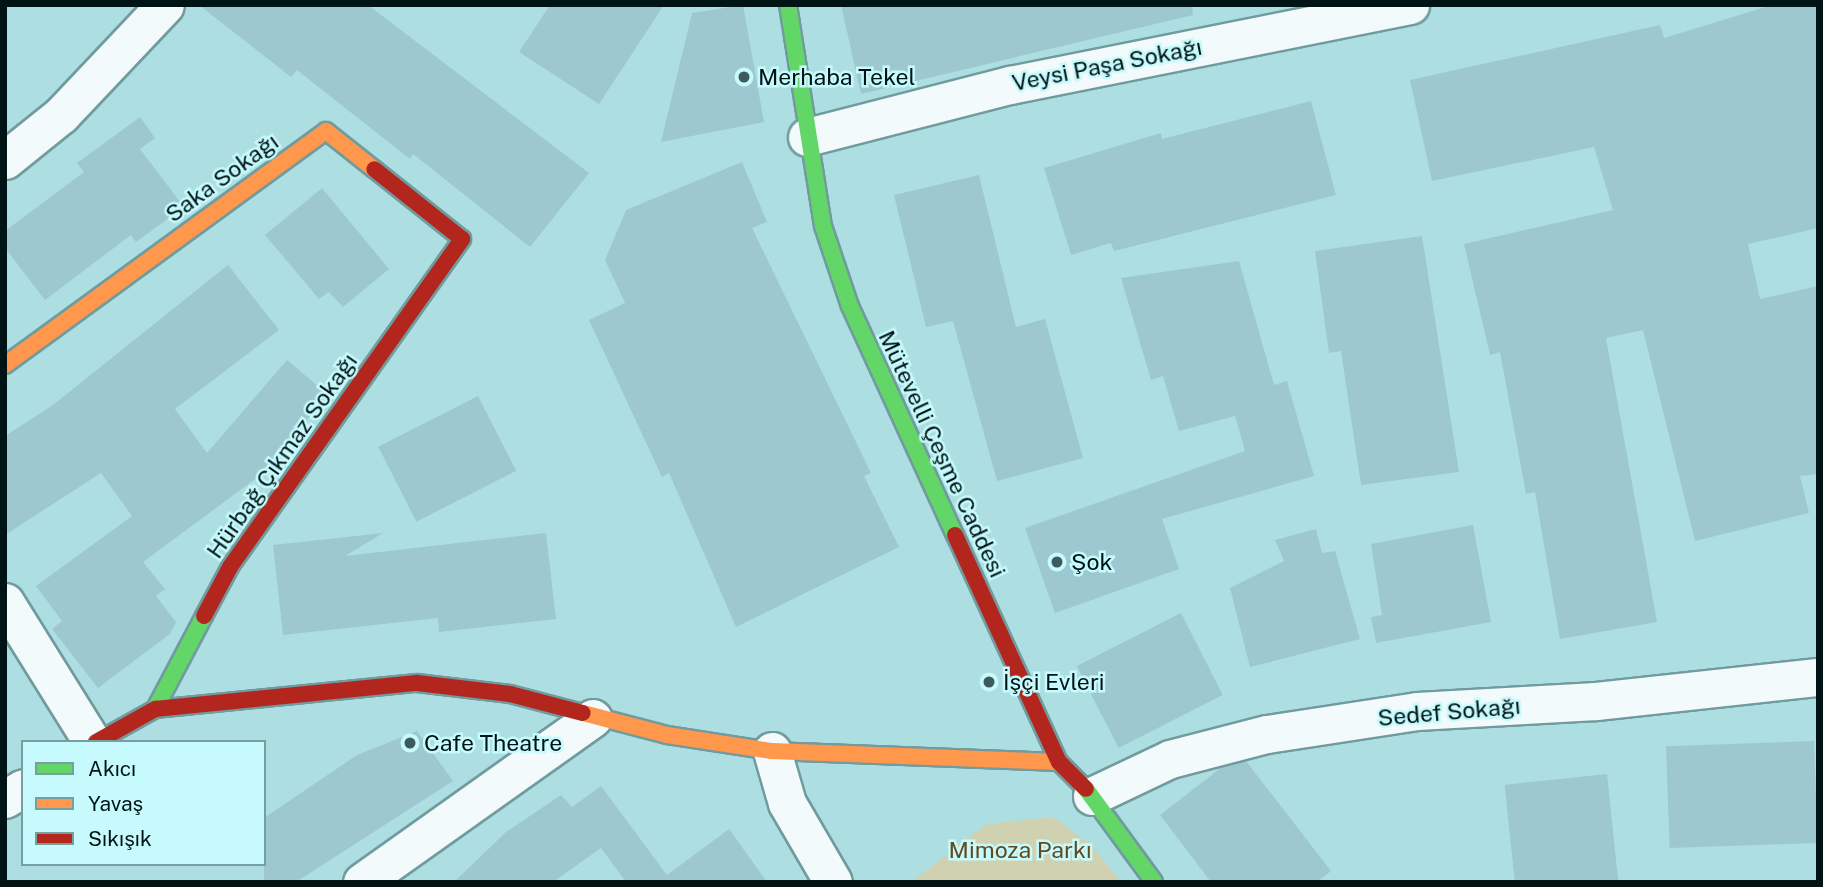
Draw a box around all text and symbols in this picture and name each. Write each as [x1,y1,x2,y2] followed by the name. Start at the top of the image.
[1010,33,1204,97] street label: Veysi Paşa Sokağı
[758,63,916,91] place label: Merhaba Tekel
[736,69,752,85] marker: Merhaba Tekel
[160,128,284,228] street label: Saka Sokağı
[873,326,1011,582] street label: Mütevelli Çeşme Caddesi
[201,348,363,564] street label: Hürbağ Çıkmaz Sokağı
[1071,548,1112,576] place label: Şok
[1049,554,1065,570] marker: Şok
[1003,668,1105,696] place label: İşçi Evleri
[981,674,997,690] marker: İşçi Evleri
[1377,692,1521,732] street label: Sedef Sokağı
[424,729,562,757] place label: Cafe Theatre
[402,735,418,751] marker: Cafe Theatre
[21,740,266,866] legend
[88,756,136,781] text: Akıcı
[88,791,143,816] text: Yavaş
[88,826,152,851] text: Sıkışık
[949,836,1091,864] park label: Mimoza Parkı

